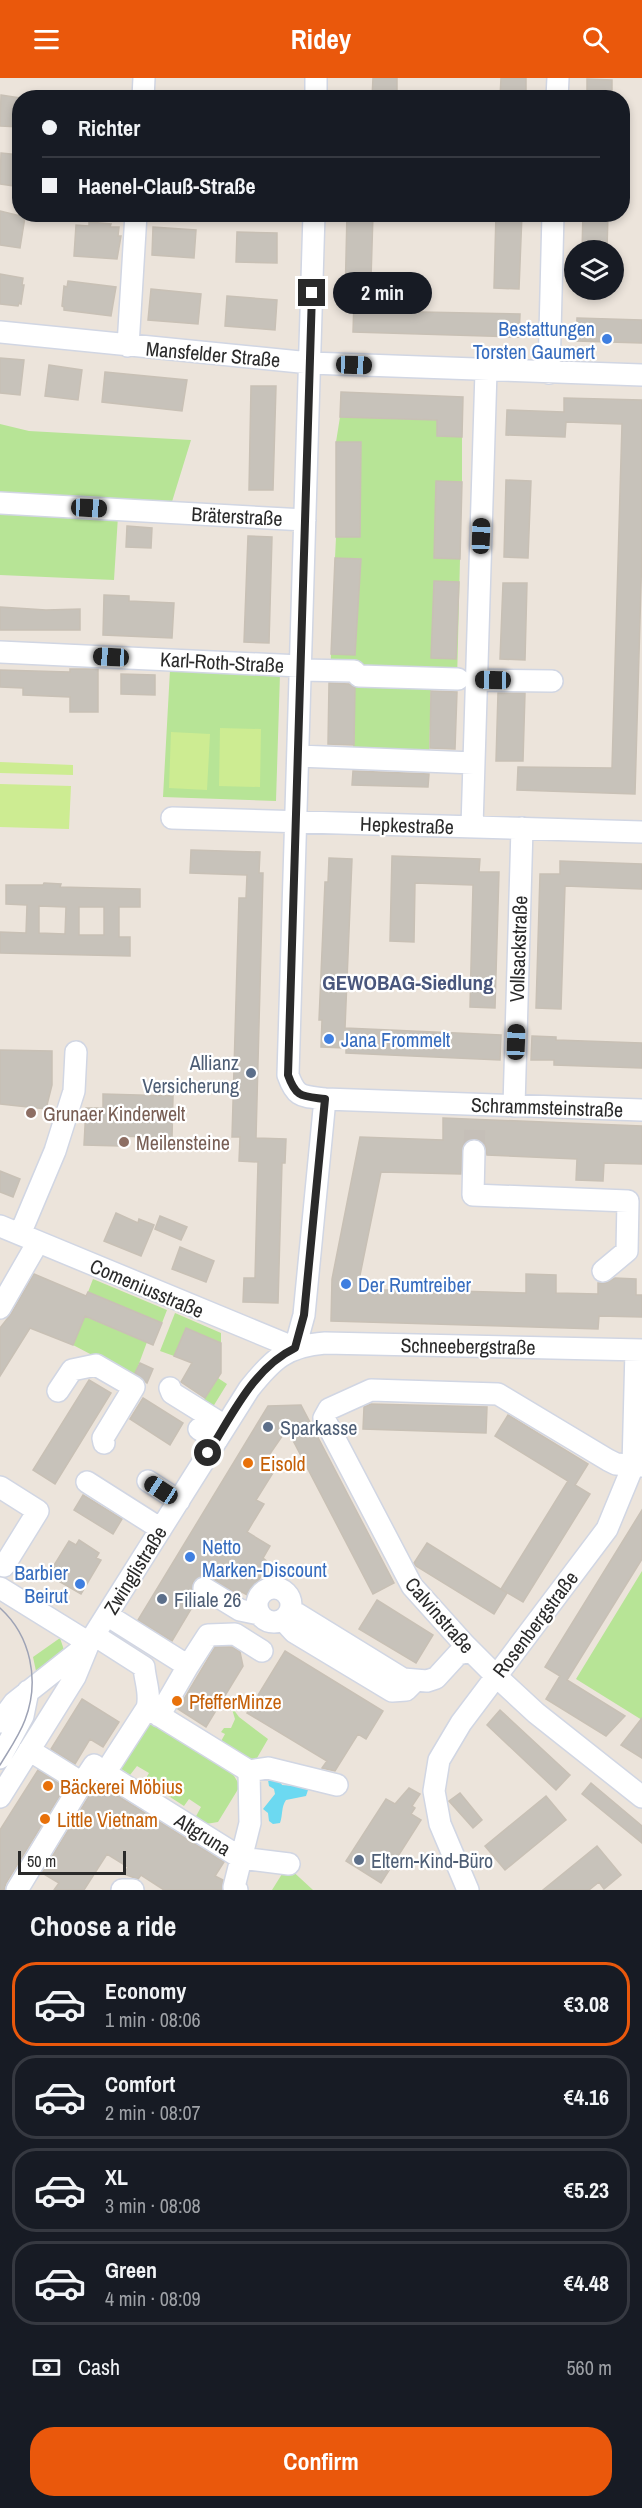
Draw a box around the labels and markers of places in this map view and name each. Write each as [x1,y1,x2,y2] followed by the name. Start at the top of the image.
[473,315,595,365] place label: Bestattungen Torsten Gaumert
[600,332,614,346] marker: Bestattungen Torsten Gaumert
[341,1026,451,1053] place label: Jana Frommelt
[322,1032,336,1046] marker: Jana Frommelt
[142,1049,239,1099] place label: Allianz Versicherung
[244,1066,258,1080] marker: Allianz Versicherung
[43,1100,186,1127] place label: Grunaer Kinderwelt
[24,1106,38,1120] marker: Grunaer Kinderwelt
[136,1129,230,1156] place label: Meilensteine
[117,1135,131,1149] marker: Meilensteine
[358,1271,472,1298] place label: Der Rumtreiber
[339,1277,353,1291] marker: Der Rumtreiber
[280,1414,357,1441] place label: Sparkasse
[261,1420,275,1434] marker: Sparkasse
[260,1450,306,1477] place label: Eisold
[241,1456,255,1470] marker: Eisold
[202,1533,327,1583] place label: Netto Marken-Discount
[183,1550,197,1564] marker: Netto Marken-Discount
[14,1559,69,1609] place label: Barbier Beirut
[73,1577,87,1591] marker: Barbier Beirut
[174,1586,241,1613] place label: Filiale 26
[155,1592,169,1606] marker: Filiale 26
[189,1688,282,1715] place label: PfefferMinze
[170,1694,184,1708] marker: PfefferMinze
[60,1773,183,1800] place label: Bäckerei Möbius
[41,1779,55,1793] marker: Bäckerei Möbius
[57,1806,158,1833] place label: Little Vietnam
[38,1812,52,1826] marker: Little Vietnam
[371,1847,493,1874] place label: Eltern-Kind-Büro
[352,1853,366,1867] marker: Eltern-Kind-Büro

